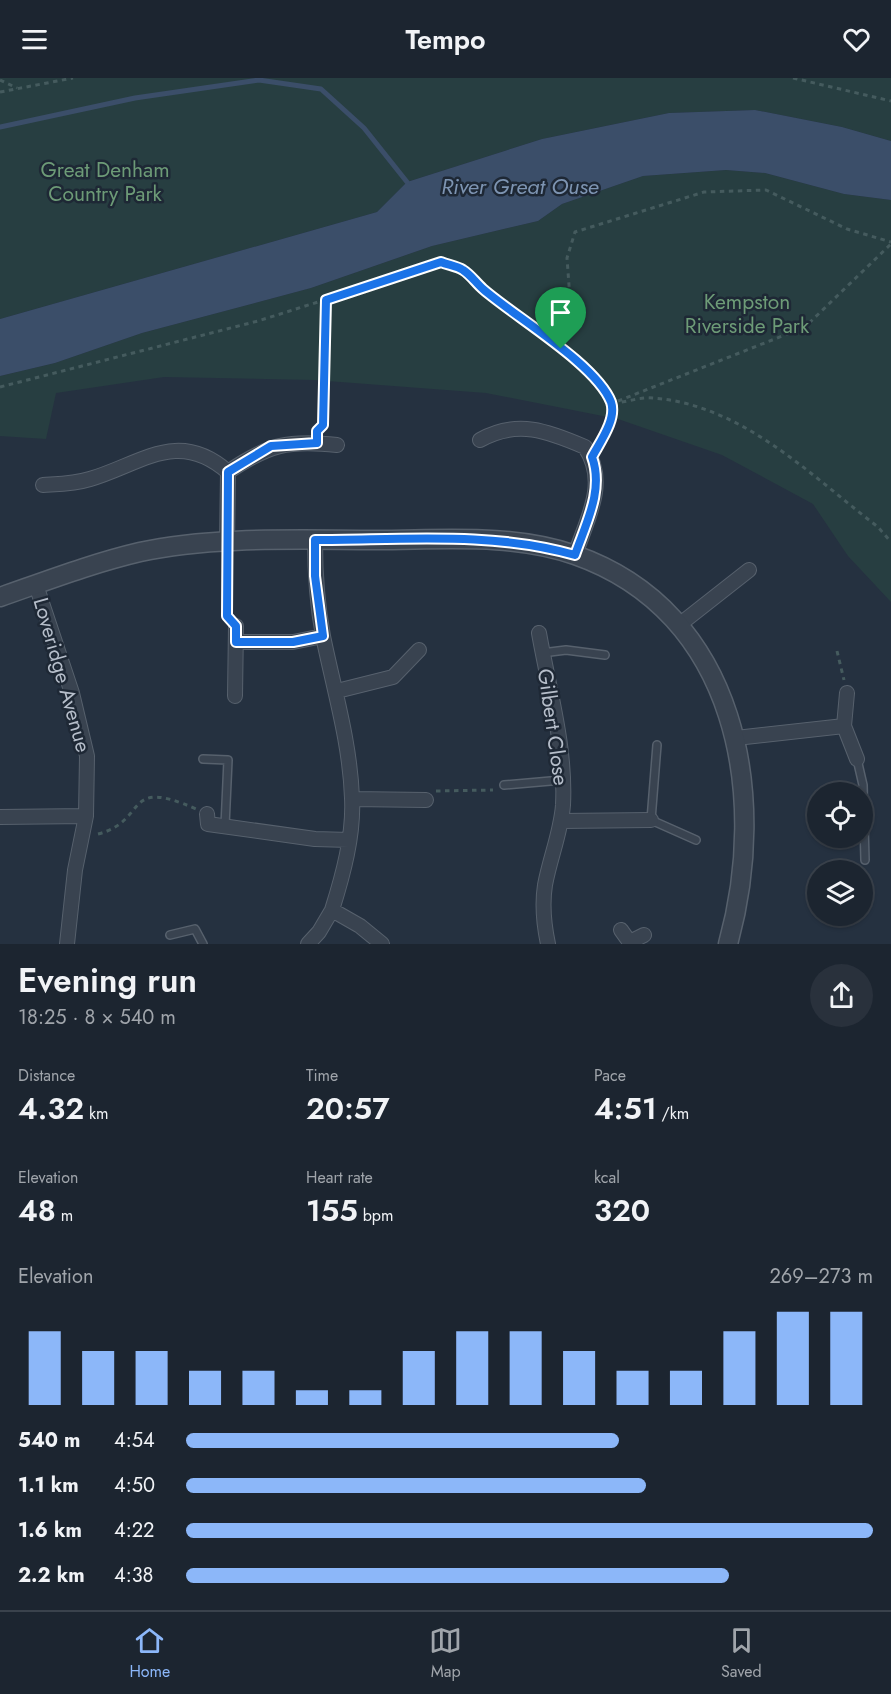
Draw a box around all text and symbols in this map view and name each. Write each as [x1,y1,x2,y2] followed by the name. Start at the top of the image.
[405,20,486,59] text: Tempo
[18,23,51,56] icon: menu
[840,23,873,56] icon: heart
[40,155,170,209] park label: Great Denham Country Park
[441,170,599,202] water label: River Great Ouse
[535,287,586,349] pin
[685,287,810,341] park label: Kempston Riverside Park
[544,296,577,329] icon: arrive
[26,594,98,756] street label: Loveridge Avenue
[530,667,576,788] street label: Gilbert Close
[807,782,873,926] map controls
[807,782,873,848] button: locate
[807,860,873,926] button: layers
[18,957,197,1004] text: Evening run
[810,964,873,1027] button: share
[18,1003,176,1032] text: 18:25 · 8 × 540 m
[18,1064,75,1087] text: Distance
[306,1064,338,1087] text: Time
[594,1064,626,1087] text: Pace
[18,1087,84,1130] text: 4.32
[306,1087,390,1130] text: 20:57
[594,1087,657,1130] text: 4:51
[84,1102,108,1125] text: km
[657,1102,689,1125] text: /km
[18,1166,78,1189] text: Elevation
[306,1166,373,1189] text: Heart rate
[594,1166,620,1189] text: kcal
[18,1189,56,1232] text: 48
[306,1189,358,1232] text: 155
[594,1189,650,1232] text: 320
[56,1204,73,1227] text: m
[358,1204,393,1227] text: bpm
[18,1262,93,1291] text: Elevation
[769,1262,873,1291] text: 269–273 m
[18,1426,81,1455] text: 540 m
[114,1426,155,1455] text: 4:54
[18,1471,79,1500] text: 1.1 km
[114,1471,155,1500] text: 4:50
[18,1516,82,1545] text: 1.6 km
[114,1516,154,1545] text: 4:22
[18,1561,85,1590] text: 2.2 km
[114,1561,154,1590] text: 4:38
[129,1624,170,1683] tab: Home
[429,1624,462,1683] tab: Map
[721,1624,762,1683] tab: Saved

